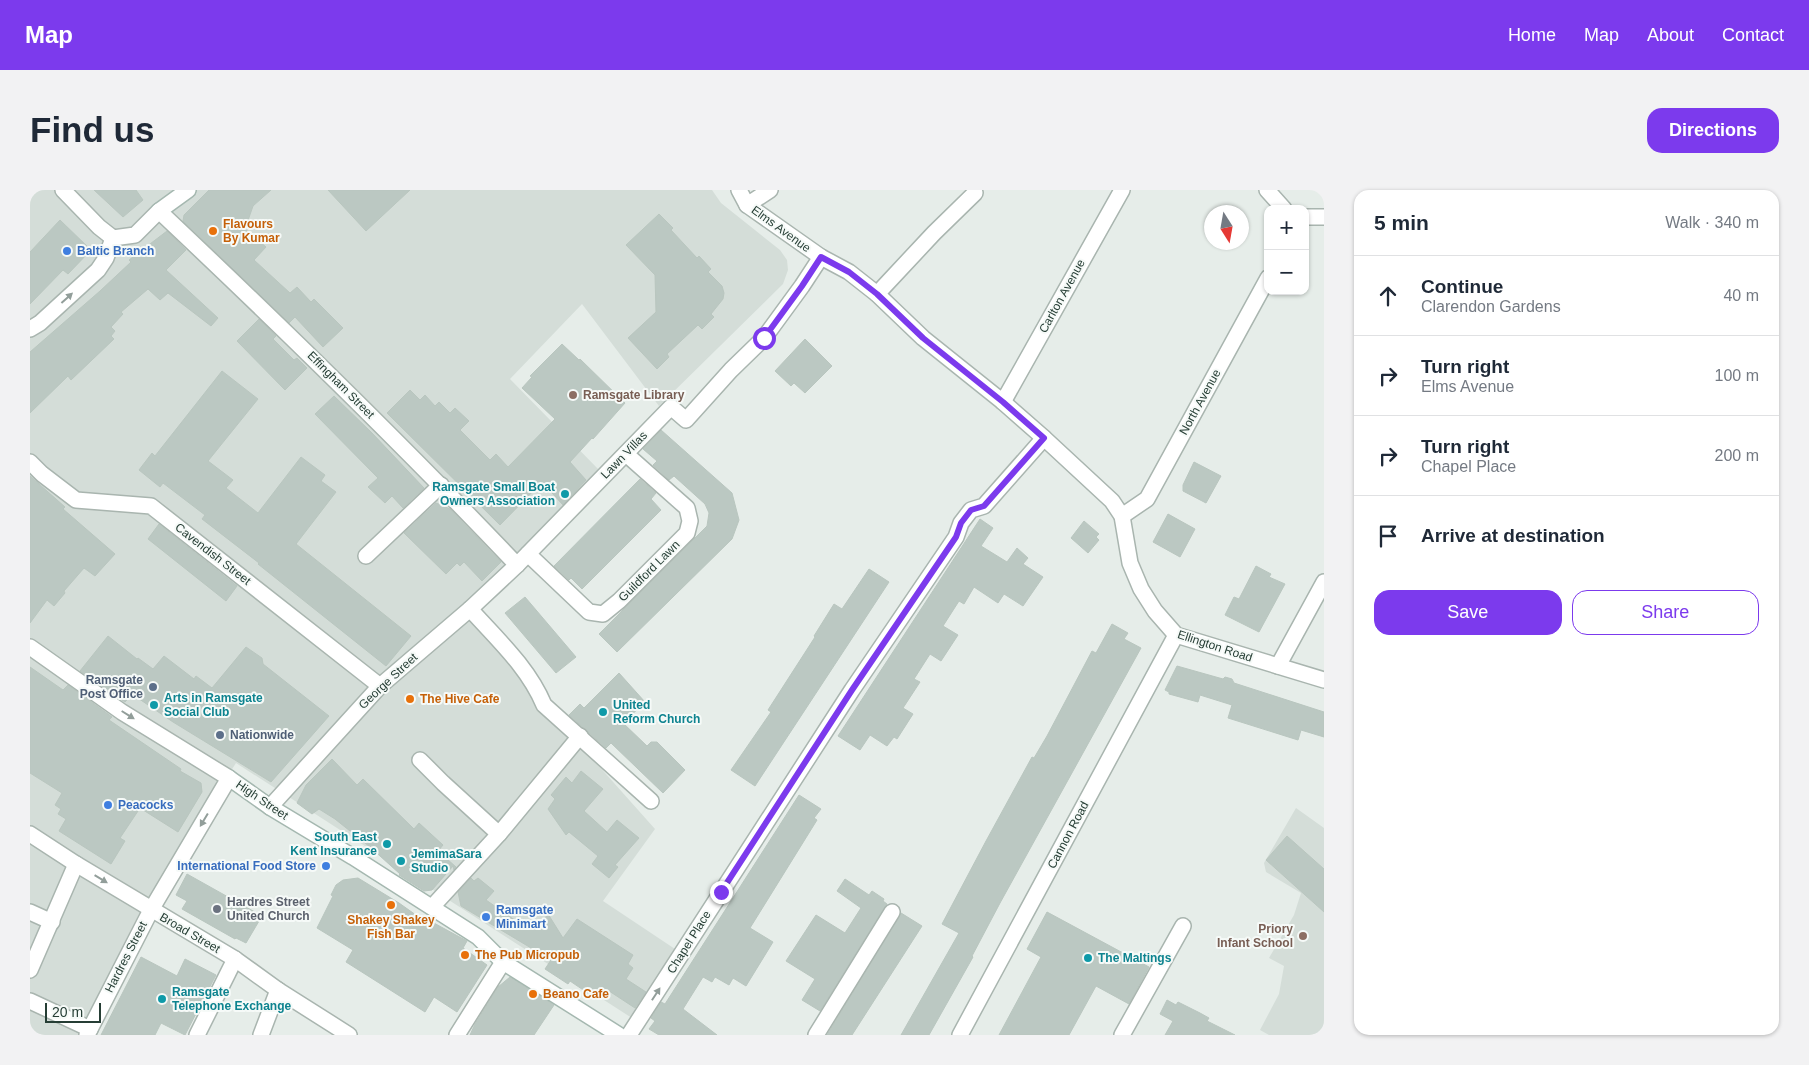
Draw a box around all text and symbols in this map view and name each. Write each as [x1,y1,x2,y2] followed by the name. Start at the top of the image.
[25,21,73,48] text: Map
[1508,25,1556,45] text: Home
[1584,25,1619,45] text: Map
[1647,25,1694,45] text: About
[1722,25,1784,45] text: Contact
[1647,108,1779,153] button: Directions
[30,110,154,149] text: Find us
[749,203,814,255] street label: Elms Avenue
[1204,205,1249,250] north arrow
[1264,205,1309,295] map controls
[1264,205,1309,250] button: +
[1374,211,1429,234] text: 5 min
[1665,214,1759,231] text: Walk · 340 m
[223,217,280,245] place label: Flavours By Kumar
[207,225,219,237] marker: Flavours By Kumar
[77,244,154,258] place label: Baltic Branch
[61,245,73,257] marker: Baltic Branch
[1264,250,1309,295] button: −
[1036,257,1088,335] street label: Carlton Avenue
[1421,276,1503,297] text: Continue
[1374,282,1402,310] icon: ahead
[1723,287,1759,304] text: 40 m
[61,292,73,304] one-way arrow
[1421,298,1561,315] text: Clarendon Gardens
[753,327,776,350] route start
[305,349,378,422] street label: Effingham Street
[1421,356,1509,377] text: Turn right
[1374,362,1402,390] icon: right
[1176,367,1224,437] street label: North Avenue
[1715,367,1759,384] text: 100 m
[1421,378,1514,395] text: Elms Avenue
[583,388,685,402] place label: Ramsgate Library
[567,389,579,401] marker: Ramsgate Library
[598,428,650,482] street label: Lawn Villas
[1421,436,1509,457] text: Turn right
[1374,442,1402,470] icon: right
[1715,447,1759,464] text: 200 m
[1421,458,1516,475] text: Chapel Place
[432,480,555,508] place label: Ramsgate Small Boat Owners Association
[559,488,571,500] marker: Ramsgate Small Boat Owners Association
[172,520,254,588] street label: Cavendish Street
[1374,522,1402,550] icon: arrive
[1421,525,1605,546] text: Arrive at destination
[616,538,682,604] street label: Guildford Lawn
[1374,590,1562,635] button: Save
[1572,590,1759,635] button: Share
[1176,627,1254,665] street label: Ellington Road
[356,650,421,712] street label: George Street
[80,673,143,701] place label: Ramsgate Post Office
[147,681,159,693] marker: Ramsgate Post Office
[164,691,263,719] place label: Arts in Ramsgate Social Club
[420,692,500,706] place label: The Hive Cafe
[404,693,416,705] marker: The Hive Cafe
[613,698,700,726] place label: United Reform Church
[148,699,160,711] marker: Arts in Ramsgate Social Club
[597,706,609,718] marker: United Reform Church
[121,711,134,720] one-way arrow
[230,728,294,742] place label: Nationwide
[214,729,226,741] marker: Nationwide
[233,777,291,823] street label: High Street
[118,798,174,812] place label: Peacocks
[102,799,114,811] marker: Peacocks
[1044,799,1092,871] street label: Cannon Road
[200,813,209,826] one-way arrow
[290,830,377,858] place label: South East Kent Insurance
[381,838,393,850] marker: South East Kent Insurance
[411,847,482,875] place label: JemimaSara Studio
[395,855,407,867] marker: JemimaSara Studio
[177,859,316,873] place label: International Food Store
[320,860,332,872] marker: International Food Store
[94,875,107,884] one-way arrow
[710,881,733,904] route end
[227,895,310,923] place label: Hardres Street United Church
[385,899,397,911] marker: Shakey Shakey Fish Bar
[211,903,223,915] marker: Hardres Street United Church
[496,903,554,931] place label: Ramsgate Minimart
[664,908,714,976] street label: Chapel Place
[157,910,223,956] street label: Broad Street
[480,911,492,923] marker: Ramsgate Minimart
[347,913,435,941] place label: Shakey Shakey Fish Bar
[102,918,150,995] street label: Hardres Street
[1217,922,1293,950] place label: Priory Infant School
[1297,930,1309,942] marker: Priory Infant School
[475,948,580,962] place label: The Pub Micropub
[459,949,471,961] marker: The Pub Micropub
[1098,951,1172,965] place label: The Maltings
[1082,952,1094,964] marker: The Maltings
[172,985,291,1013] place label: Ramsgate Telephone Exchange
[543,987,609,1001] place label: Beano Cafe
[651,987,660,1001] one-way arrow
[527,988,539,1000] marker: Beano Cafe
[156,993,168,1005] marker: Ramsgate Telephone Exchange
[45,1000,101,1023] scale bar
[52,1004,83,1020] text: 20 m

